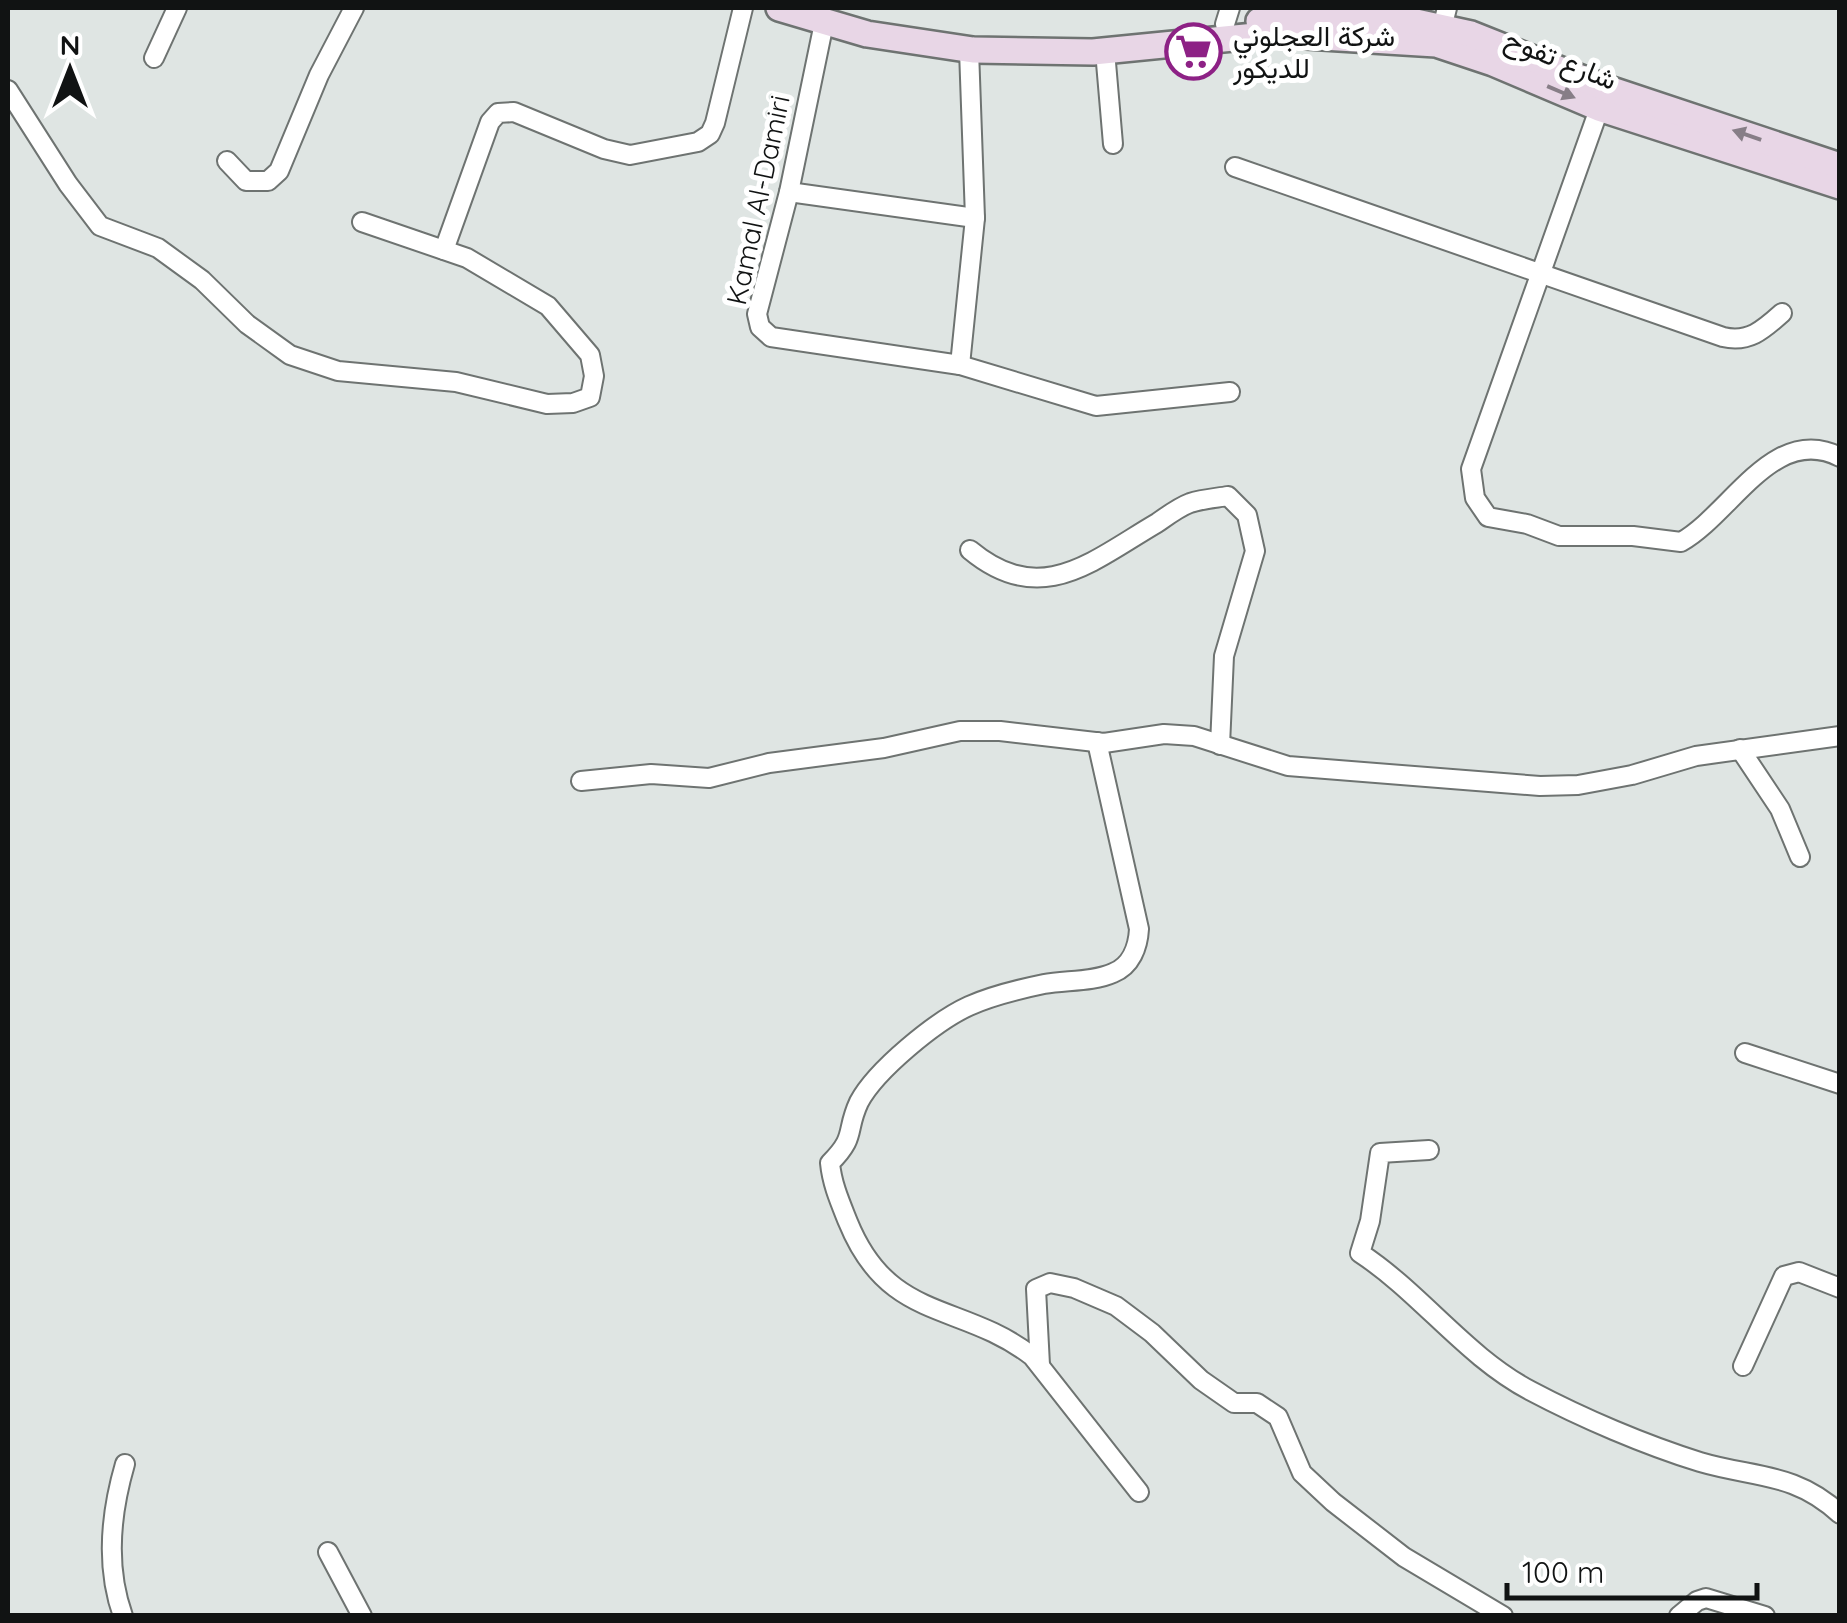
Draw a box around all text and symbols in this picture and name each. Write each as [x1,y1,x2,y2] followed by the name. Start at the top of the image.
[1232,18,1395,86] place label: شركة العجلوني للديكور
[20,20,120,120] north arrow
[1499,20,1622,99] street label: شارع تفوح
[1164,22,1224,82] supermarket icon: شركة العجلوني للديكور
[60,27,80,62] text: N
[1546,84,1576,100] one-way arrow
[718,92,797,308] street label: Kamal Al-Damiri
[1732,127,1762,142] one-way arrow
[1507,1538,1757,1600] scale bar
[1522,1553,1604,1591] text: 100 m

